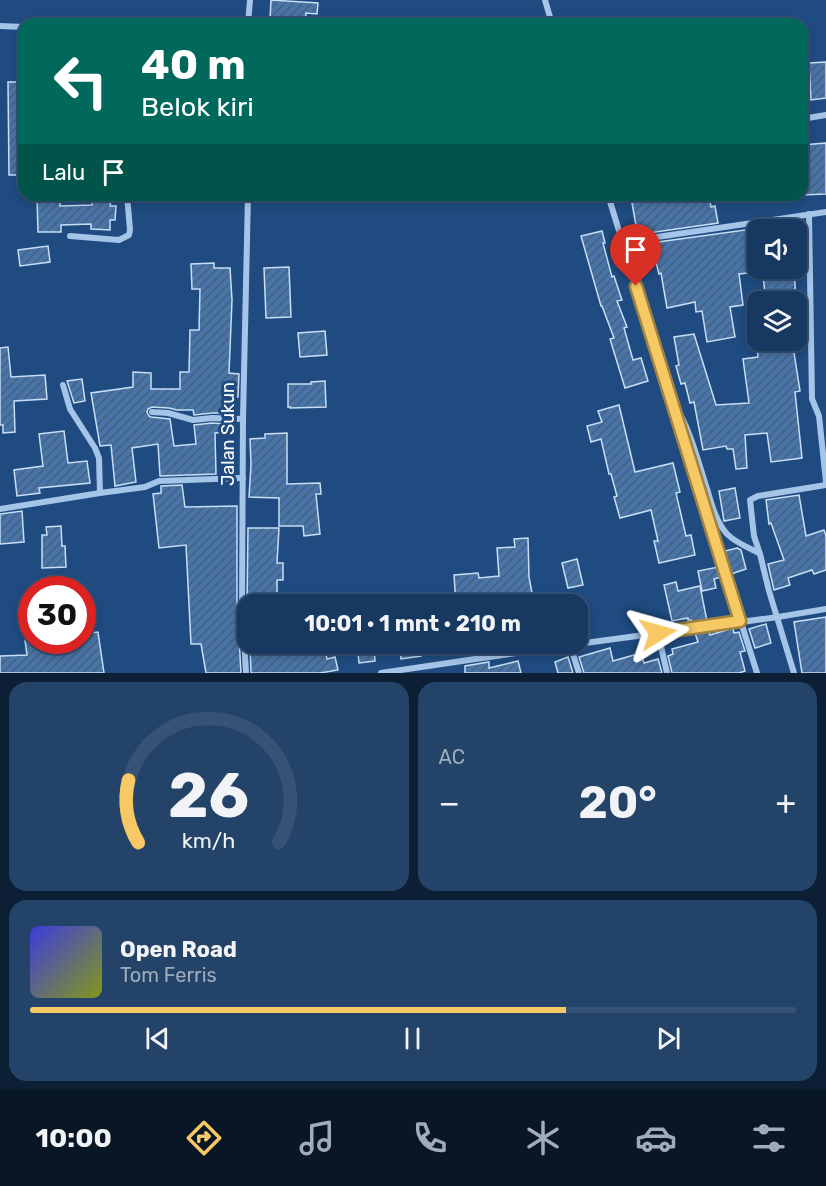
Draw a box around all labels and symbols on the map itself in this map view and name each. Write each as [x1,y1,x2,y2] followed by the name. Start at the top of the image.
[610,224,661,286] pin
[217,382,239,486] street label: Jalan Sukun
[18,576,96,654] speed limit sign: 30
[626,601,690,665] position arrow

